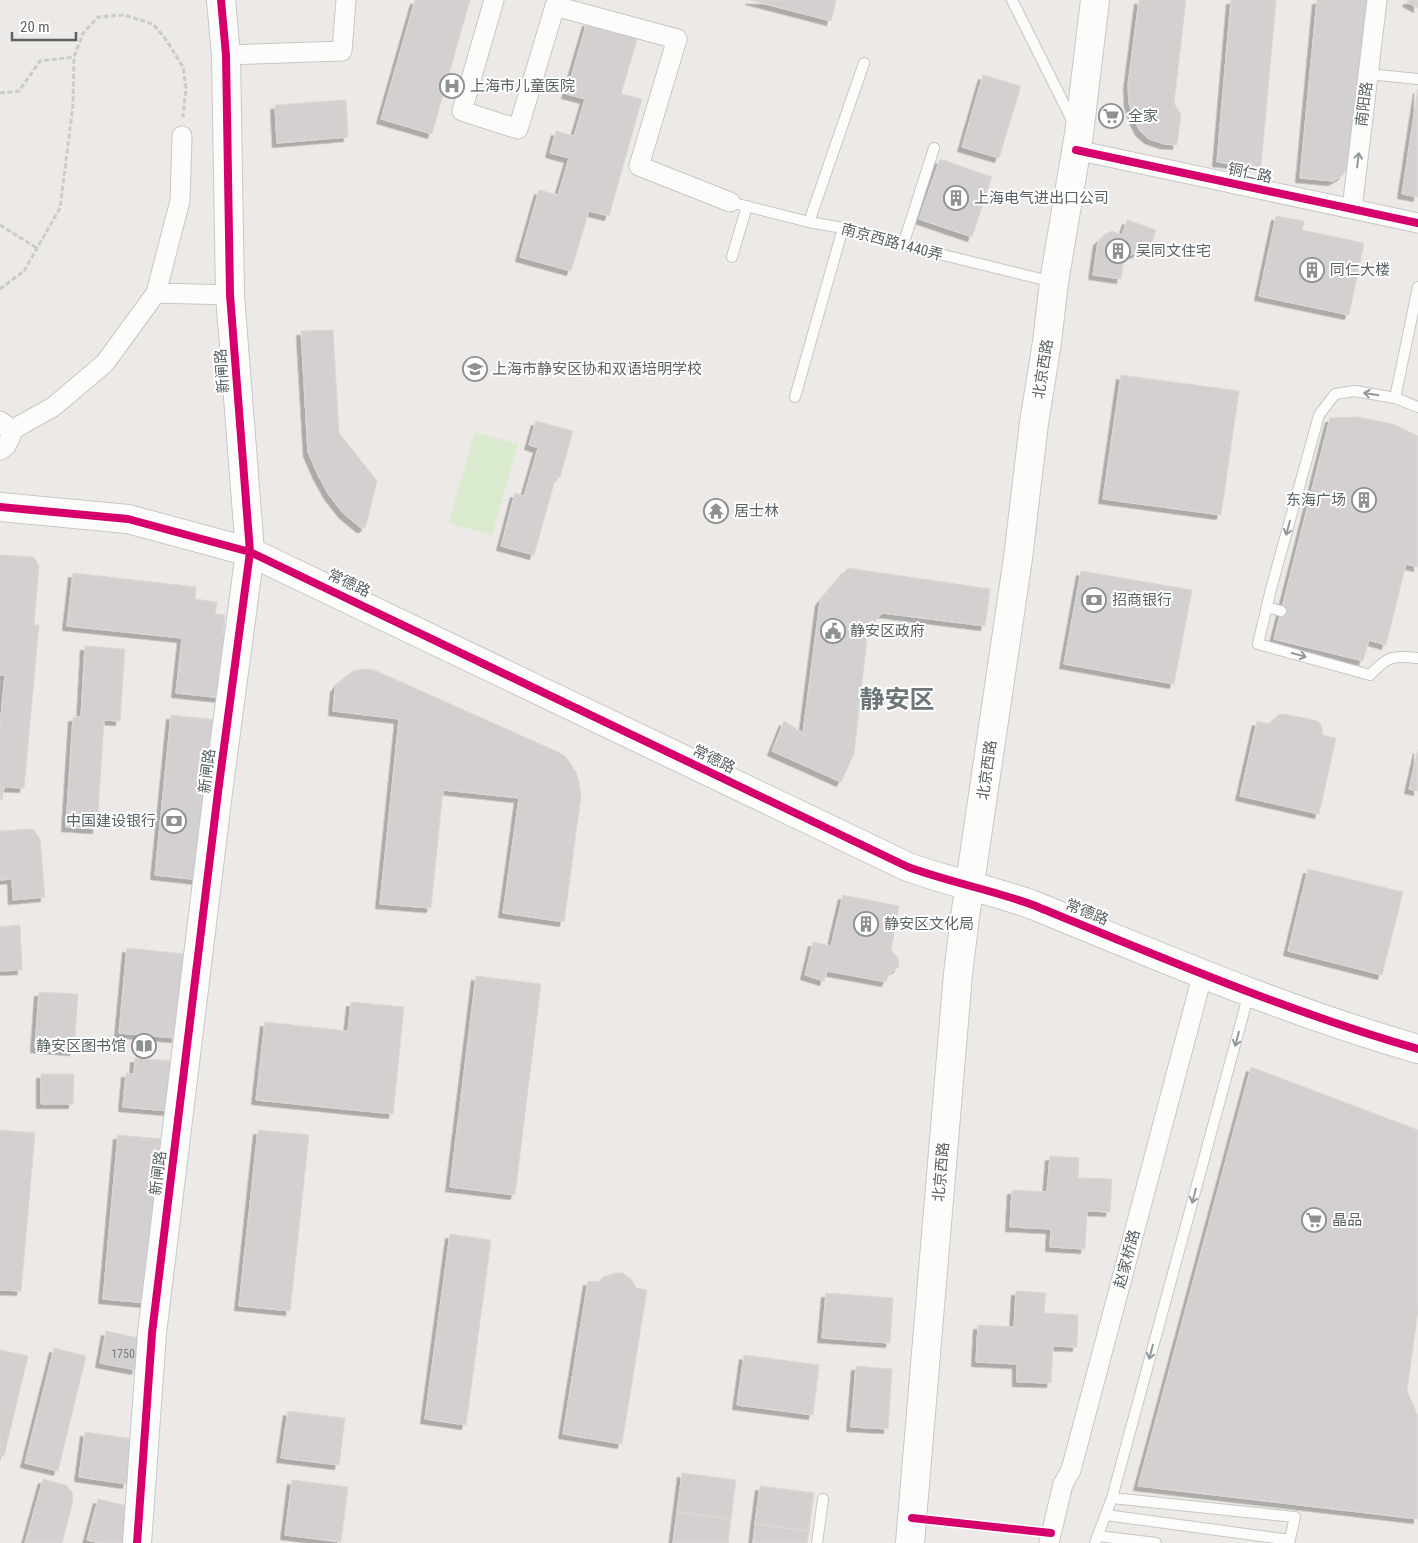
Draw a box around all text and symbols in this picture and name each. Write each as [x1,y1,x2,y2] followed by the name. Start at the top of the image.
[12,10,76,42] scale bar
[20,18,50,36] text: 20 m
[439,73,465,99] hospital icon: 上海市儿童医院
[470,77,575,95] place label: 上海市儿童医院
[1352,81,1376,127] street label: 南阳路
[1098,103,1124,129] supermarket icon: 全家
[1128,107,1158,125] place label: 全家
[1353,153,1363,169] one-way arrow
[1226,160,1274,186] street label: 铜仁路
[943,185,969,211] building icon: 上海电气进出口公司
[974,189,1109,207] place label: 上海电气进出口公司
[839,220,945,264] street label: 南京西路1440弄
[1105,238,1131,264] building icon: 吴同文住宅
[1136,242,1211,260] place label: 吴同文住宅
[1299,257,1325,283] building icon: 同仁大楼
[1330,261,1390,279] place label: 同仁大楼
[1029,338,1057,400] street label: 北京西路
[211,348,233,394] street label: 新闸路
[462,356,488,382] school or university icon: 上海市静安区协和双语培明学校
[492,360,702,378] place label: 上海市静安区协和双语培明学校
[1364,389,1380,399] one-way arrow
[1351,487,1377,513] building icon: 东海广场
[1286,491,1346,509] place label: 东海广场
[703,498,729,524] temple icon: 居士林
[734,502,779,520] place label: 居士林
[1282,519,1292,535] one-way arrow
[325,565,373,601] street label: 常德路
[1081,587,1107,613] bank icon: 招商银行
[1112,591,1172,609] place label: 招商银行
[820,618,846,644] public building icon: 静安区政府
[850,622,925,640] place label: 静安区政府
[1290,651,1306,660] one-way arrow
[859,685,935,714] district label: 静安区
[974,739,1000,801] street label: 北京西路
[690,741,738,777] street label: 常德路
[195,748,219,794] street label: 新闸路
[161,808,187,834] bank icon: 中国建设银行
[66,812,156,830] place label: 中国建设银行
[1063,895,1111,929] street label: 常德路
[853,911,879,937] building icon: 静安区文化局
[884,915,974,933] place label: 静安区文化局
[1231,1030,1241,1046] one-way arrow
[131,1033,157,1059] library icon: 静安区图书馆
[36,1037,126,1055] place label: 静安区图书馆
[929,1141,953,1203] street label: 北京西路
[146,1150,170,1196] street label: 新闸路
[1189,1187,1198,1203] one-way arrow
[1301,1207,1327,1233] supermarket icon: 晶品
[1332,1211,1362,1229] place label: 晶品
[1111,1228,1143,1290] street label: 赵家桥路
[1146,1344,1156,1360] one-way arrow
[111,1347,135,1361] house number: 1750

